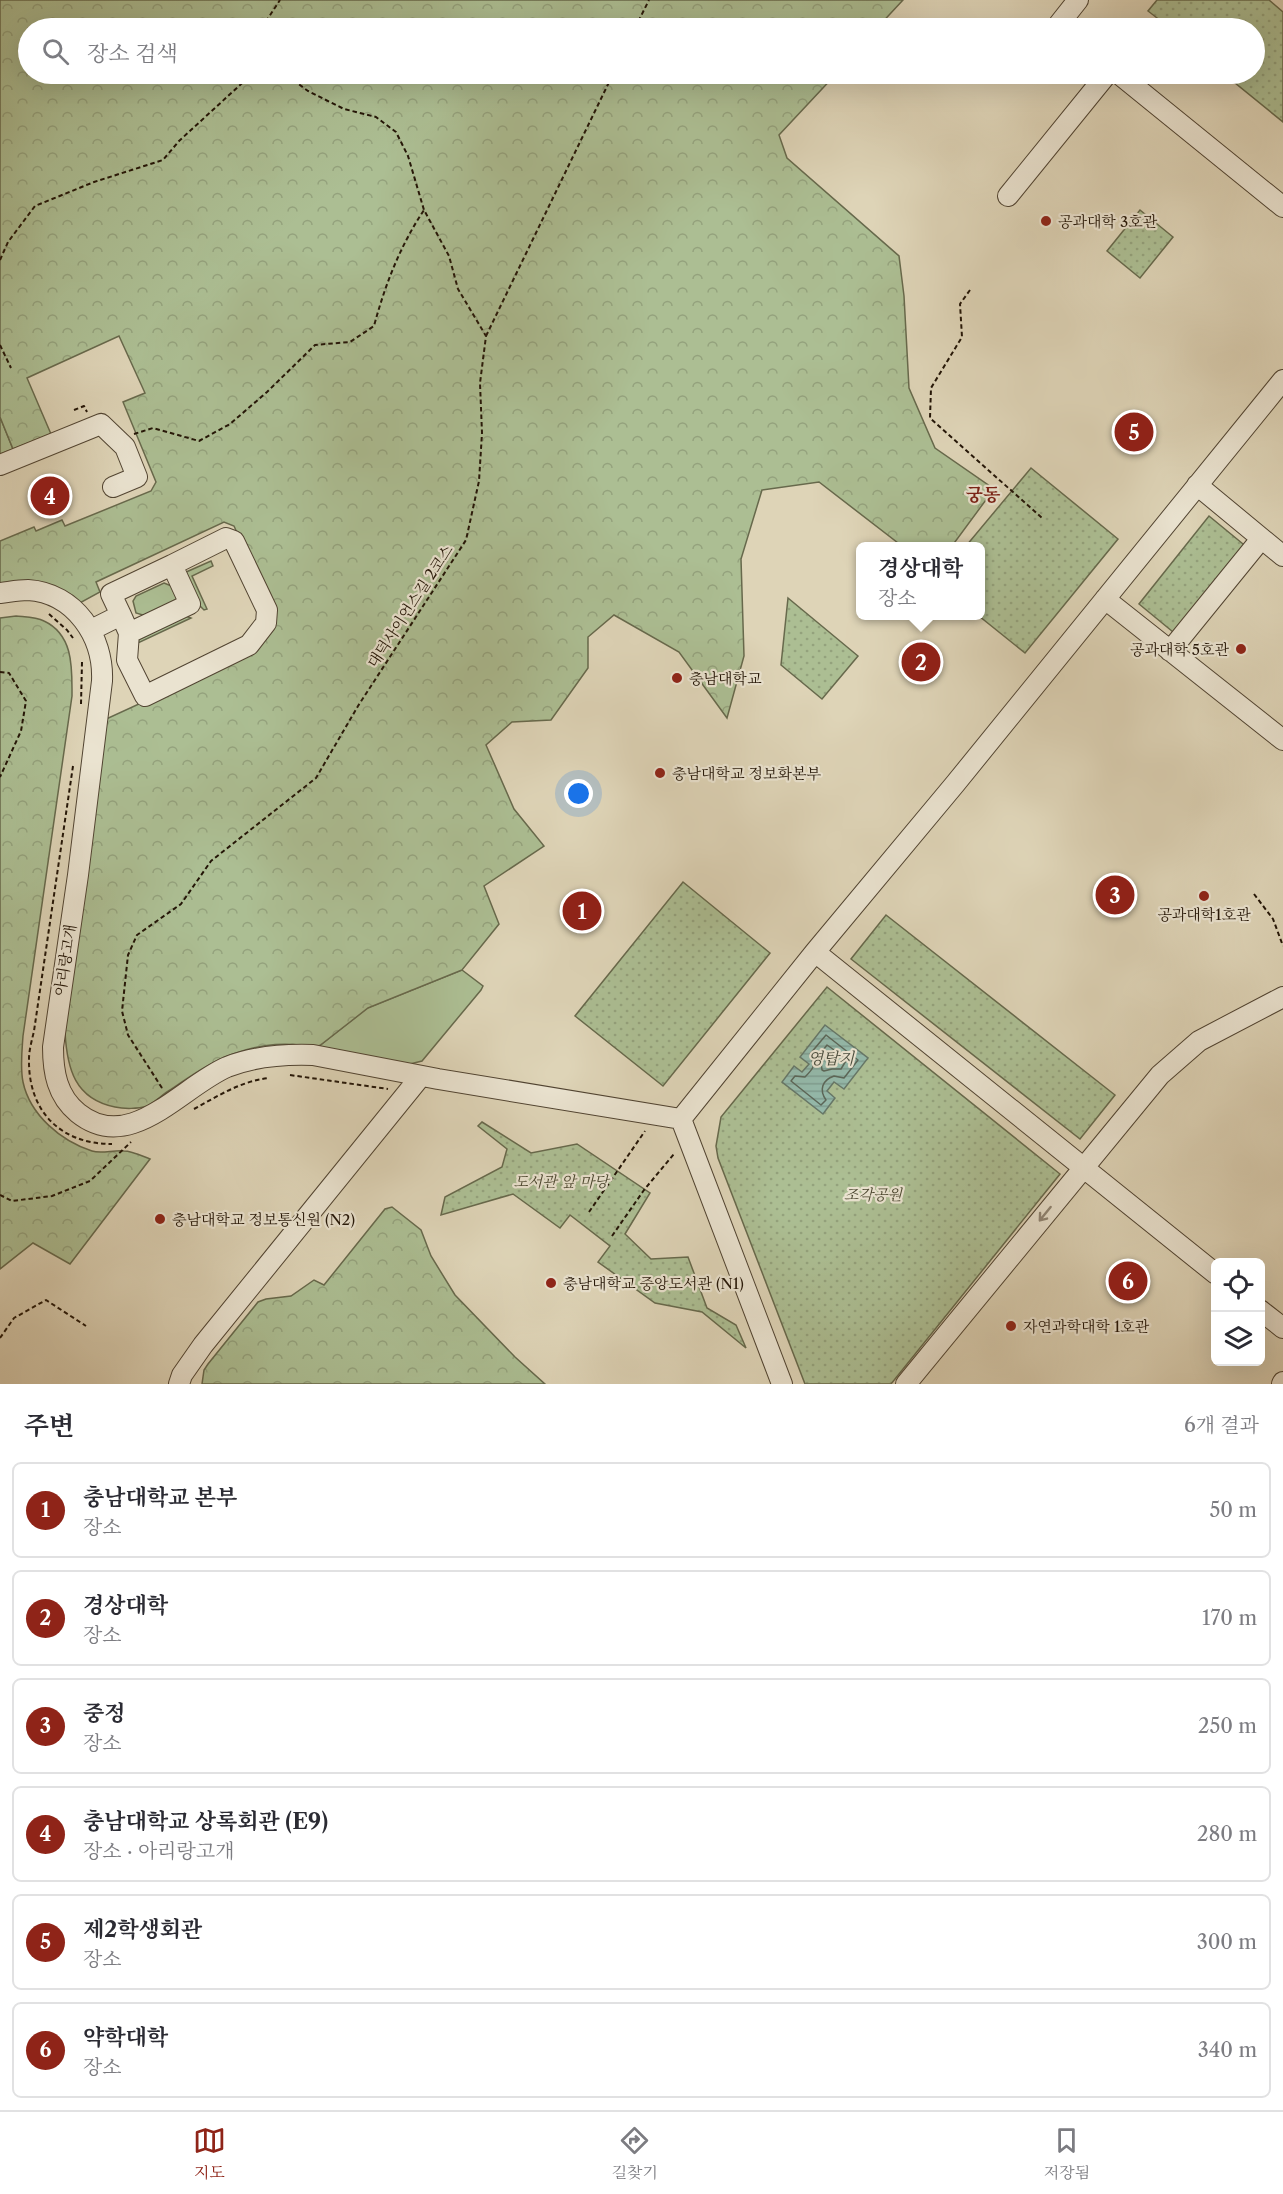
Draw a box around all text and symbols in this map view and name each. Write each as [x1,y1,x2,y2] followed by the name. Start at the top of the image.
[18,18,1265,84] search box
[39,35,72,68] icon: search
[87,40,178,67] text: 장소 검색
[1058,212,1158,231] place label: 공과대학 3호관
[1039,214,1053,228] marker: 공과대학 3호관
[1114,410,1154,454] pin: 5
[31,474,70,518] pin: 4
[966,484,1001,506] district label: 궁동
[363,540,457,671] street label: 대덕사이언스길 2코스
[856,542,985,620] popup
[878,555,963,582] text: 경상대학
[878,586,917,610] text: 장소
[902,640,940,684] pin: 2
[1130,640,1229,659] place label: 공과대학 5호관
[1234,642,1248,656] marker: 공과대학 5호관
[689,669,762,688] place label: 충남대학교
[670,671,684,685] marker: 충남대학교
[672,764,821,783] place label: 충남대학교 정보화본부
[653,766,667,780] marker: 충남대학교 정보화본부
[564,779,593,808] your location
[1096,872,1134,918] pin: 3
[562,888,602,934] pin: 1
[1197,889,1211,903] marker: 공과대학1호관
[1157,905,1251,924] place label: 공과대학1호관
[50,923,80,997] street label: 아리랑고개
[808,1048,856,1068] water label: 영탑지
[513,1172,611,1191] park label: 도서관 앞 마당
[844,1185,903,1204] park label: 조각공원
[1039,1205,1052,1221] one-way arrow
[172,1210,355,1229] place label: 충남대학교 정보통신원 (N2)
[153,1212,167,1226] marker: 충남대학교 정보통신원 (N2)
[1108,1258,1148,1304] pin: 6
[1211,1258,1265,1366] map controls
[1211,1258,1265,1312] button: locate
[563,1274,744,1293] place label: 충남대학교 중앙도서관 (N1)
[544,1276,558,1290] marker: 충남대학교 중앙도서관 (N1)
[1211,1312,1265,1366] button: layers
[1023,1317,1150,1336] place label: 자연과학대학 1호관
[1004,1319,1018,1333] marker: 자연과학대학 1호관
[24,1410,74,1442] text: 주변
[1184,1413,1259,1437] text: 6개 결과
[83,1484,237,1511] text: 충남대학교 본부
[41,1498,50,1522] text: 1
[1210,1498,1257,1522] text: 50 m
[83,1515,122,1539] text: 장소
[83,1592,168,1619] text: 경상대학
[40,1606,51,1630] text: 2
[1202,1606,1257,1630] text: 170 m
[83,1623,122,1647] text: 장소
[83,1700,126,1727] text: 중정
[40,1714,51,1738] text: 3
[1198,1714,1257,1738] text: 250 m
[83,1731,122,1755] text: 장소
[83,1808,328,1835] text: 충남대학교 상록회관 (E9)
[40,1822,51,1846] text: 4
[1197,1822,1257,1846] text: 280 m
[83,1839,235,1863] text: 장소 · 아리랑고개
[83,1916,202,1943] text: 제2학생회관
[40,1930,51,1954] text: 5
[1197,1930,1257,1954] text: 300 m
[83,1947,122,1971] text: 장소
[83,2024,168,2051] text: 약학대학
[40,2038,51,2062] text: 6
[1198,2038,1257,2062] text: 340 m
[83,2055,122,2079] text: 장소
[193,2124,226,2183] tab: 지도
[612,2124,658,2183] tab: 길찾기
[1044,2124,1090,2183] tab: 저장됨

